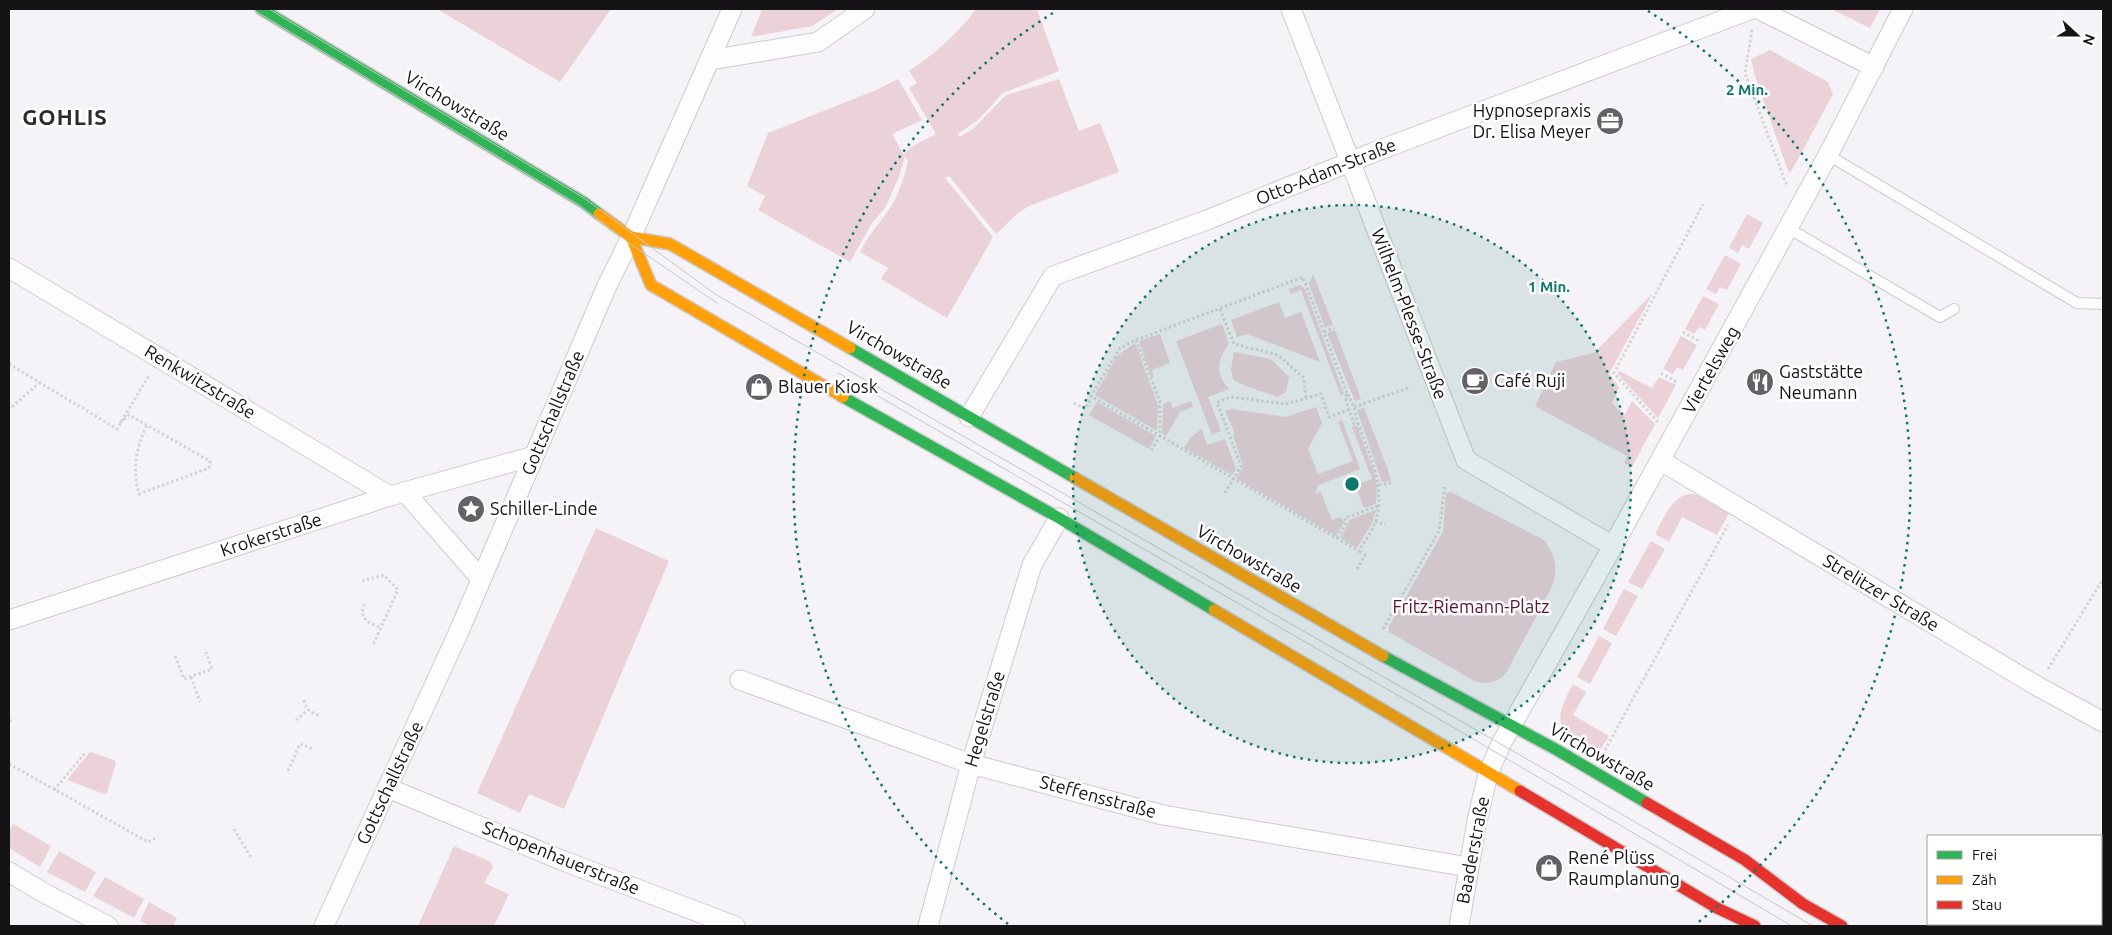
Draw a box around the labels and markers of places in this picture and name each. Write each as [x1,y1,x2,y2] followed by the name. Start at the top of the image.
[1472,100,1591,141] place label: Hypnosepraxis Dr. Elisa Meyer
[1595,106,1625,136] office icon: Hypnosepraxis Dr. Elisa Meyer
[1779,361,1863,402] place label: Gaststätte Neumann
[1460,366,1490,396] cafe icon: Café Ruji
[1745,367,1775,397] restaurant icon: Gaststätte Neumann
[1494,370,1565,390] place label: Café Ruji
[744,372,774,402] shop icon: Blauer Kiosk
[778,376,878,396] place label: Blauer Kiosk
[1343,475,1361,493] centre of rings
[456,494,486,524] place icon: Schiller-Linde
[490,498,598,518] place label: Schiller-Linde
[1568,847,1680,888] place label: René Plüss Raumplanung
[1534,853,1564,883] shop icon: René Plüss Raumplanung

